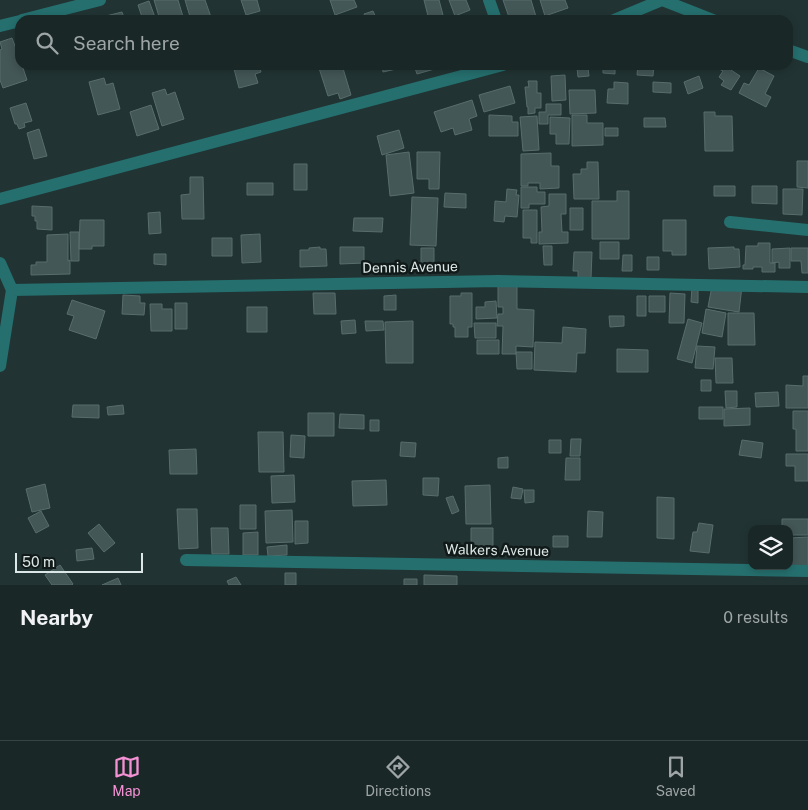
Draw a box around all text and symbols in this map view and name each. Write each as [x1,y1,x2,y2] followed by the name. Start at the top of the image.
[15,15,793,70] search box
[33,29,61,57] icon: search
[73,32,180,54] text: Search here
[362,258,458,276] street label: Dennis Avenue
[748,525,793,570] map controls
[748,525,793,570] button: layers
[445,541,549,559] street label: Walkers Avenue
[15,550,142,573] scale bar
[22,554,55,570] text: 50 m
[20,605,93,630] text: Nearby
[723,608,788,627] text: 0 results
[112,753,141,799] tab: Map
[365,753,431,799] tab: Directions
[656,753,696,799] tab: Saved

